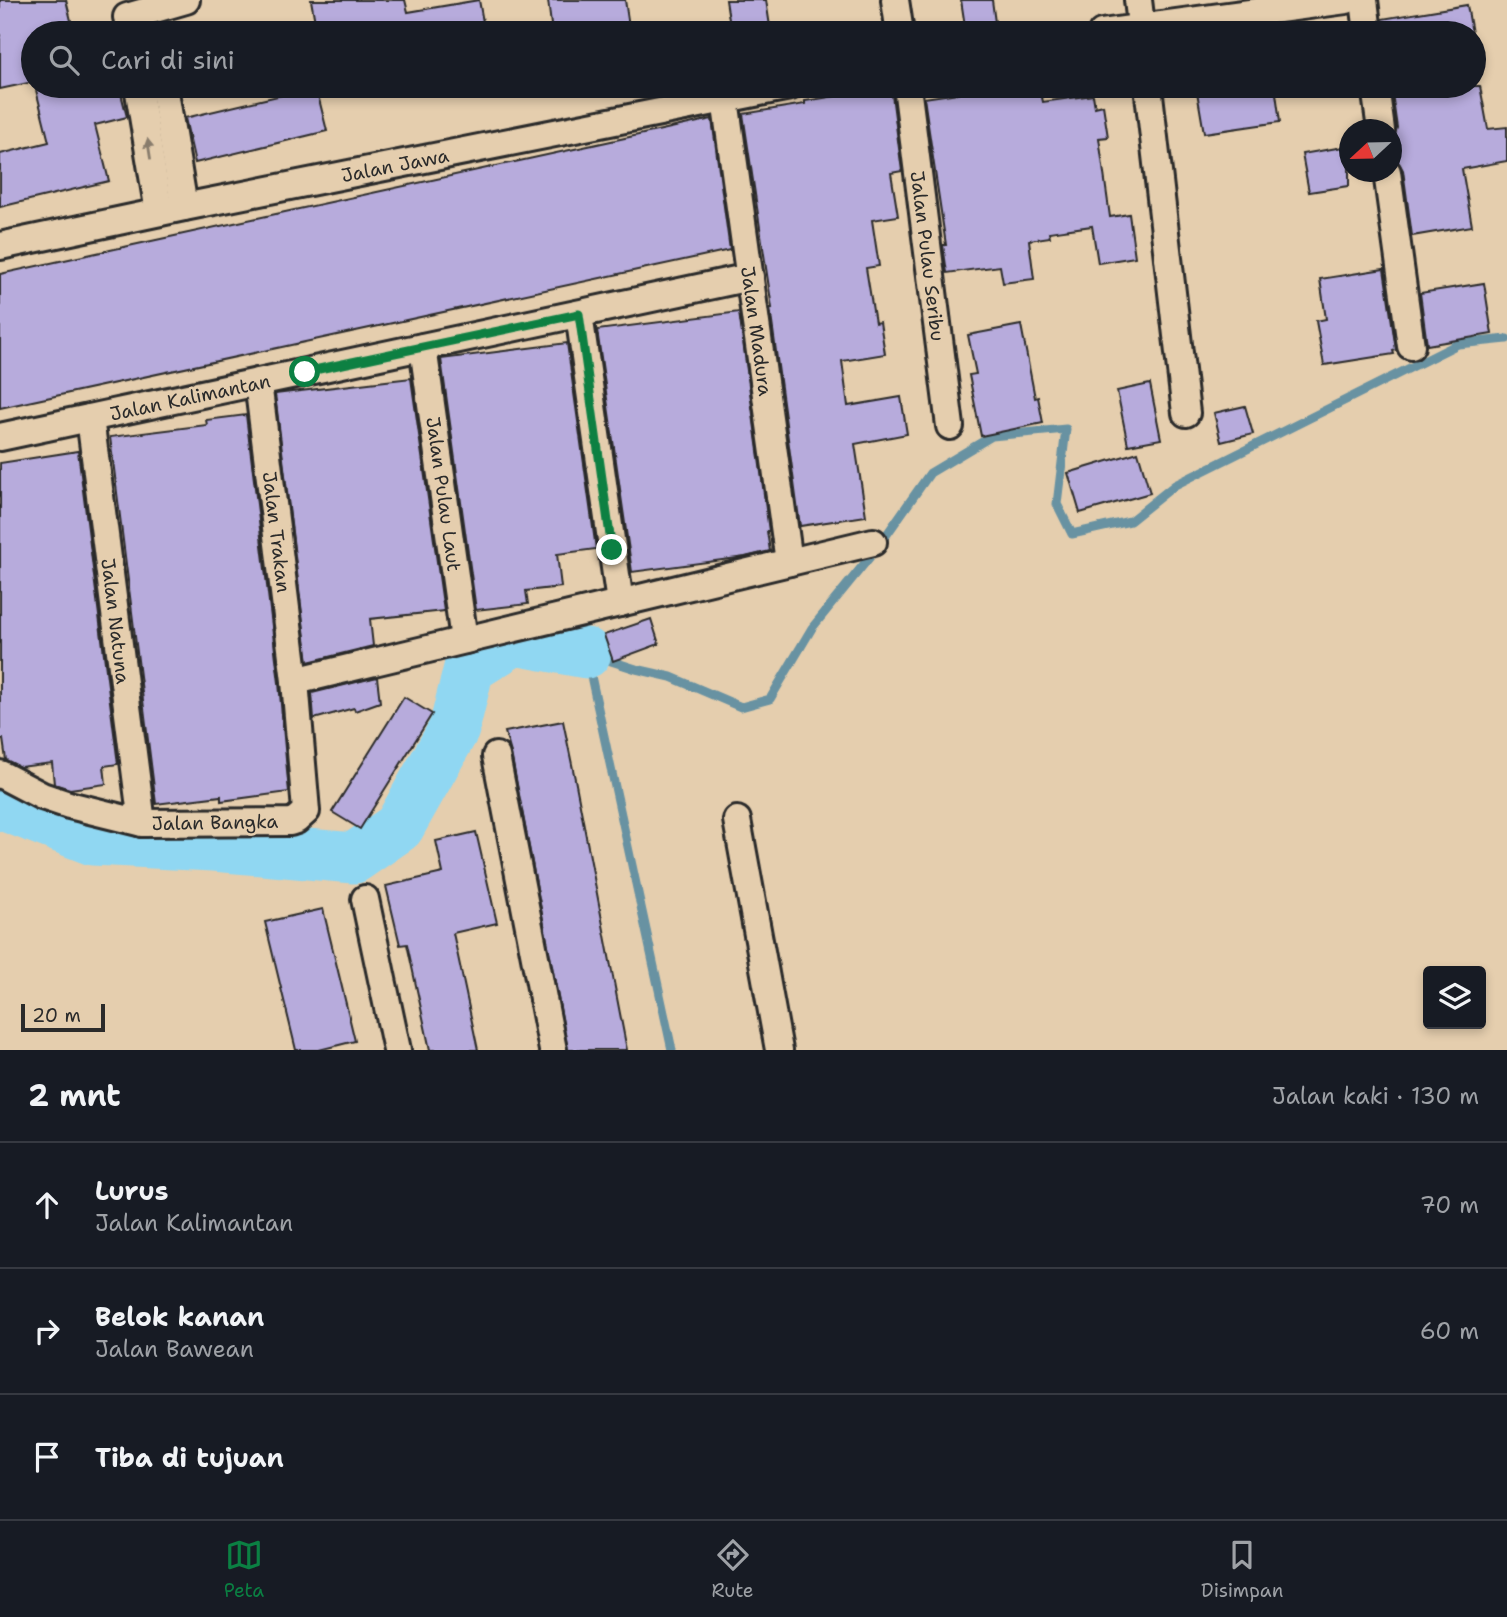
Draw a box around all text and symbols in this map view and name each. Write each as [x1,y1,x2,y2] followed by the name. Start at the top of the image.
[21,21,1486,98] search box
[45,41,83,79] icon: search
[101,42,235,77] text: Cari di sini
[1339,119,1402,182] north arrow
[143,138,154,160] one-way arrow
[339,143,451,188] street label: Jalan Jawa
[905,169,950,343] street label: Jalan Pulau Seribu
[735,265,778,398] street label: Jalan Madura
[289,356,320,387] route start
[107,368,273,427] street label: Jalan Kalimantan
[420,415,467,573] street label: Jalan Pulau Laut
[257,470,296,594] street label: Jalan Trakan
[596,534,627,565] route end
[95,557,136,686] street label: Jalan Natuna
[151,809,279,836] street label: Jalan Bangka
[1423,966,1486,1029] map controls
[1423,966,1486,1029] button: layers
[21,1001,105,1033] scale bar
[32,1003,81,1028] text: 20 m
[28,1075,121,1116] text: 2 mnt
[1272,1081,1479,1111] text: Jalan kaki · 130 m
[95,1173,168,1208] text: Lurus
[28,1186,66,1224] icon: ahead
[1420,1190,1479,1220] text: 70 m
[95,1208,293,1238] text: Jalan Kalimantan
[95,1299,264,1334] text: Belok kanan
[28,1312,66,1350] icon: right
[1420,1316,1479,1346] text: 60 m
[95,1334,254,1364] text: Jalan Bawean
[28,1438,66,1476] icon: arrive
[95,1440,284,1475] text: Tiba di tujuan
[224,1536,264,1603] tab: Peta
[712,1536,754,1603] tab: Rute
[1201,1536,1283,1603] tab: Disimpan

